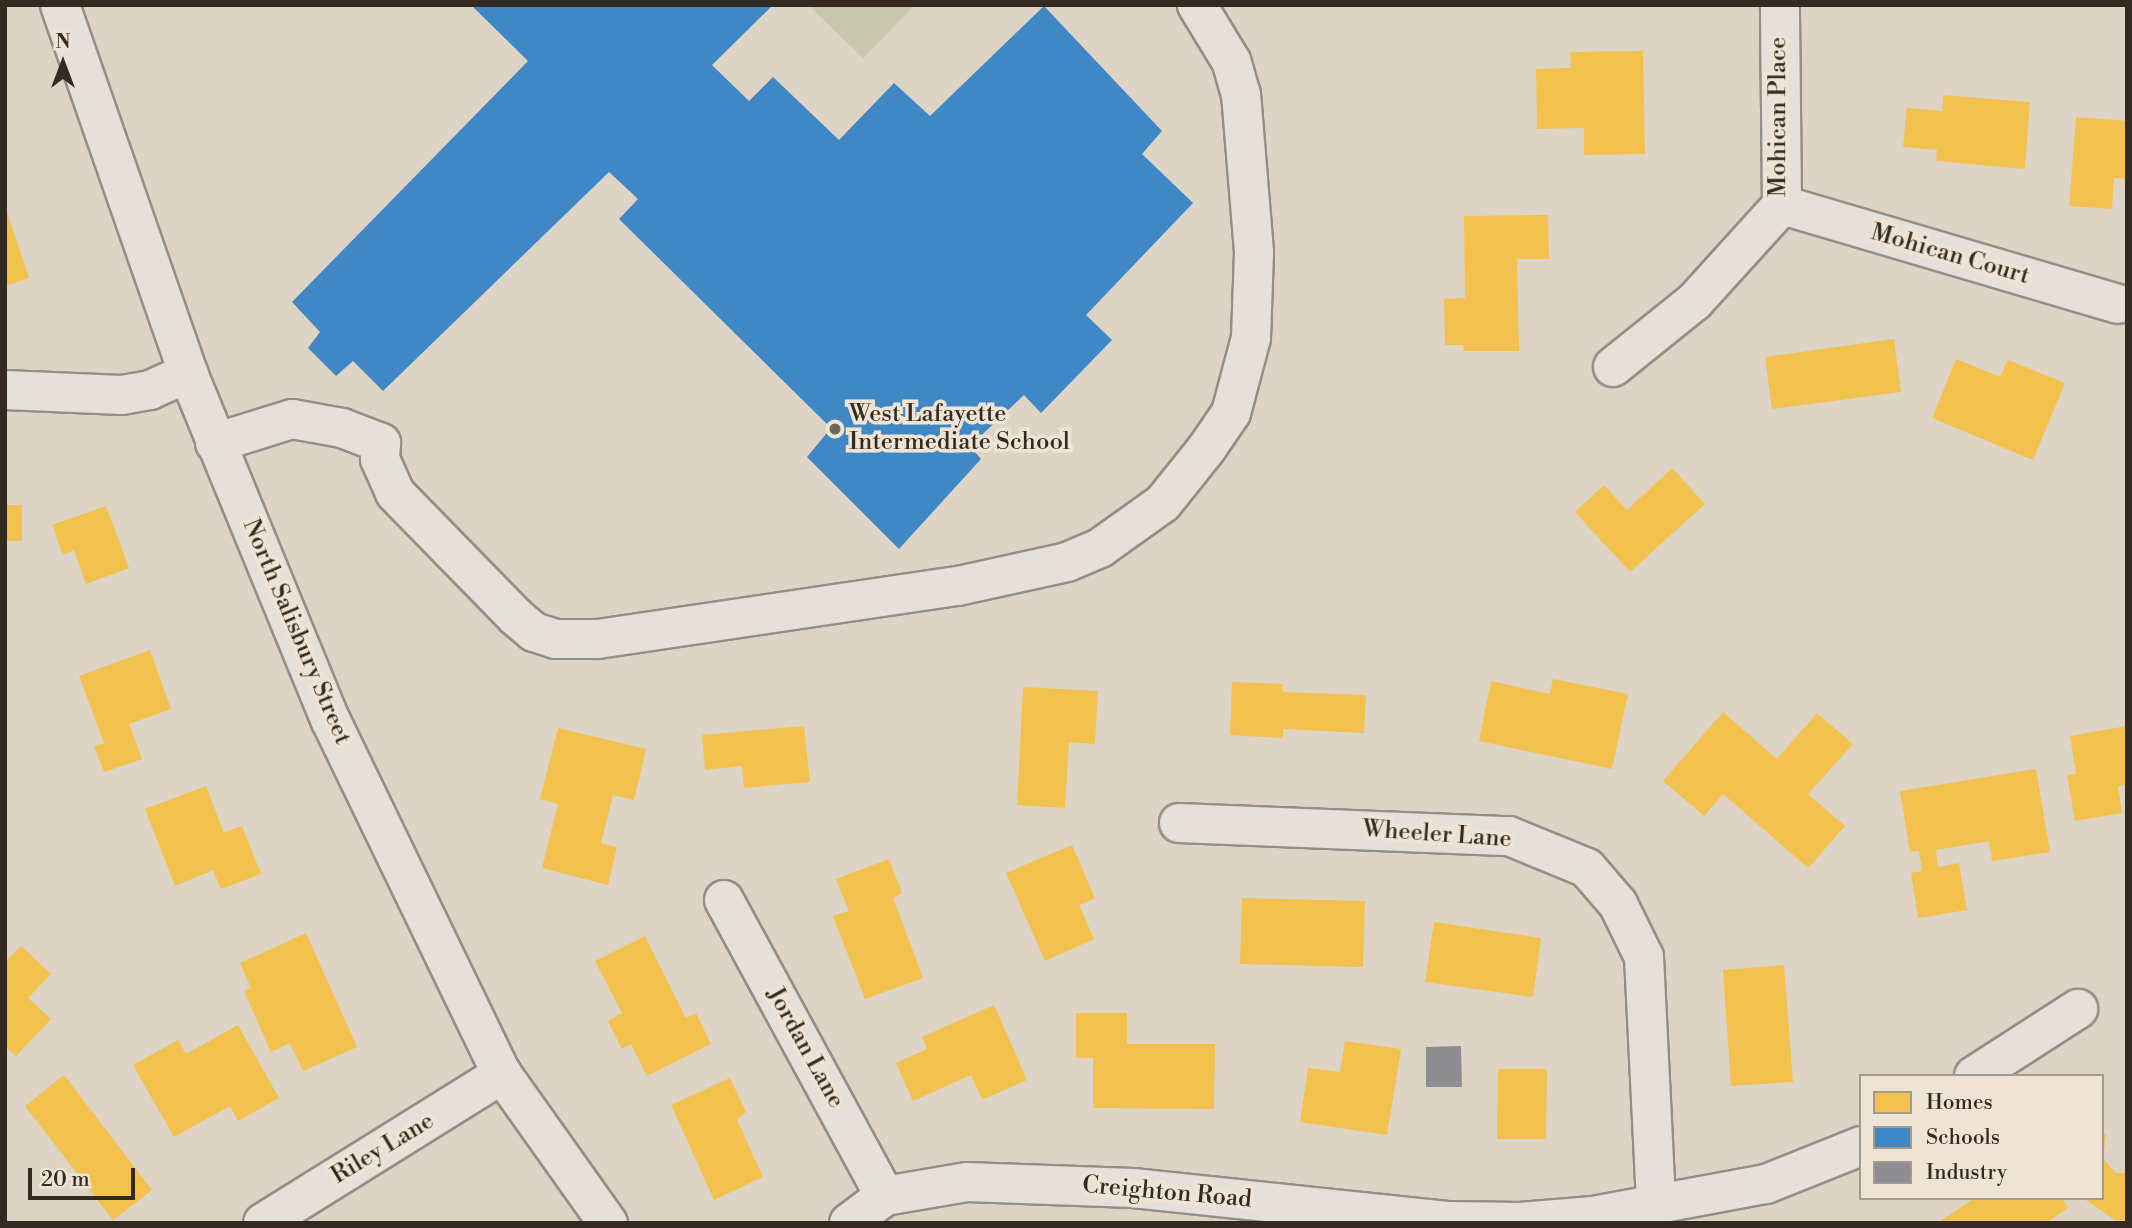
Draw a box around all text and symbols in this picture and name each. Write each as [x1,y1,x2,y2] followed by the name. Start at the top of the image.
[28,28,98,98] north arrow
[55,30,71,54] text: N
[1765,37,1793,197] street label: Mohican Place
[1867,219,2033,291] street label: Mohican Court
[849,401,1070,457] place label: West Lafayette Intermediate School
[827,421,843,437] marker: West Lafayette Intermediate School
[235,515,357,749] street label: North Salisbury Street
[1362,815,1512,855] street label: Wheeler Lane
[760,983,850,1113] street label: Jordan Lane
[1859,1074,2104,1200] legend
[1926,1090,1993,1116] text: Homes
[326,1107,440,1191] street label: Riley Lane
[1926,1125,2000,1151] text: Schools
[32,1154,138,1198] scale bar
[1926,1160,2007,1186] text: Industry
[41,1167,90,1193] text: 20 m
[1081,1171,1253,1215] street label: Creighton Road

